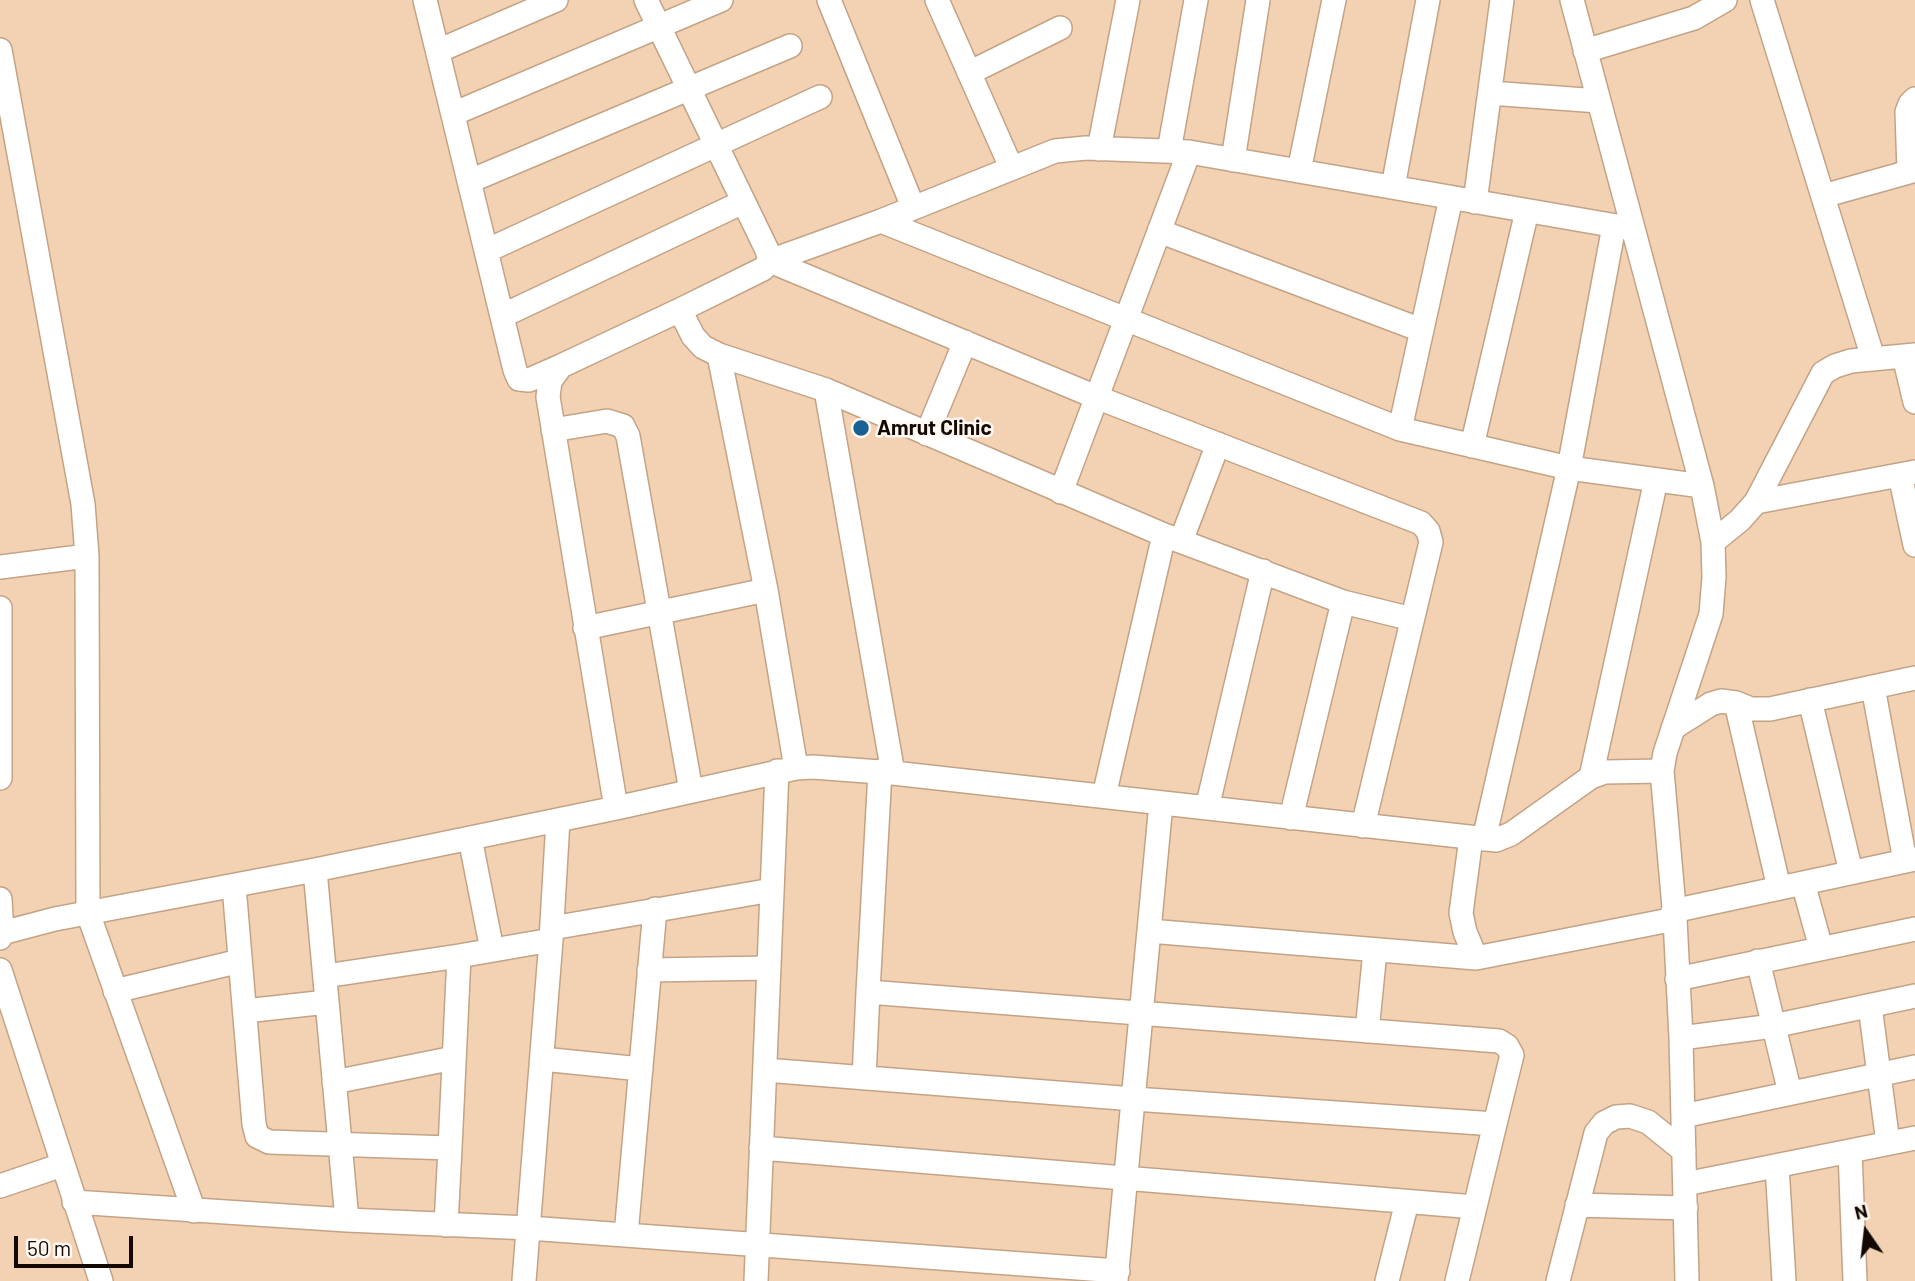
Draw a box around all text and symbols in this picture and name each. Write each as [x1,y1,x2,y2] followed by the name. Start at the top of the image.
[877,415,992,441] place label: Amrut Clinic
[851,418,871,438] marker: Amrut Clinic
[1831,1197,1901,1267] north arrow
[1852,1198,1870,1224] text: N
[18,1222,136,1266] scale bar
[27,1235,71,1260] text: 50 m

